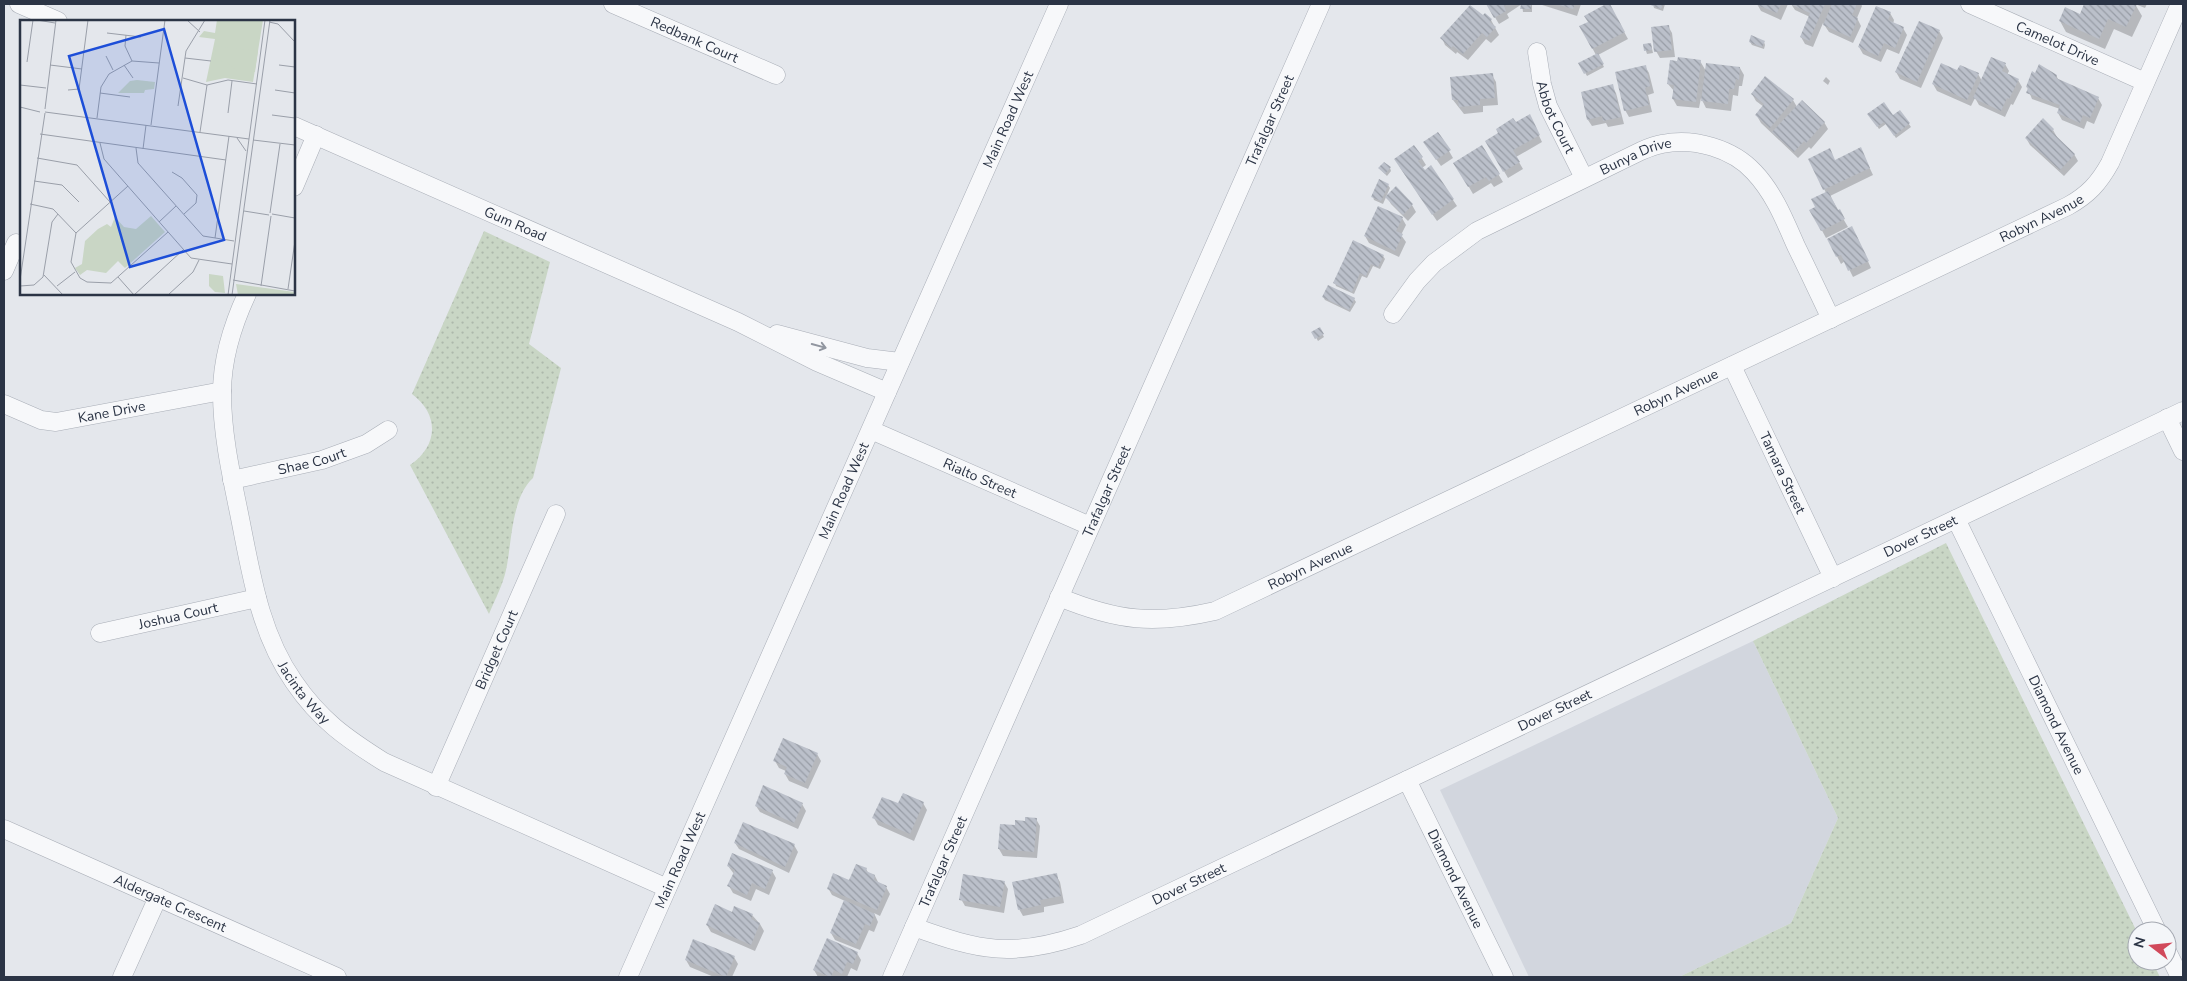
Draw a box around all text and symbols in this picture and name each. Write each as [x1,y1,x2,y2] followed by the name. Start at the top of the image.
[648,13,741,67] street label: Redbank Court
[2013,17,2102,70] street label: Camelot Drive
[20,20,295,295] inset map
[979,68,1038,171] street label: Main Road West
[1242,72,1299,170] street label: Trafalgar Street
[1532,79,1579,157] street label: Abbot Court
[1597,134,1673,180] street label: Bunya Drive
[1997,190,2088,247] street label: Robyn Avenue
[481,202,549,246] street label: Gum Road
[810,341,826,351] one-way arrow
[1631,364,1721,421] street label: Robyn Avenue
[76,396,147,428] street label: Kane Drive
[1755,429,1810,517] street label: Tamara Street
[814,439,874,542] street label: Main Road West
[1078,442,1135,540] street label: Trafalgar Street
[276,443,349,480] street label: Shae Court
[940,454,1020,503] street label: Rialto Street
[1880,511,1961,562] street label: Dover Street
[1265,538,1356,595] street label: Robyn Avenue
[136,598,220,634] street label: Joshua Court
[471,607,523,693] street label: Bridget Court
[273,657,335,729] street label: Jacinta Way
[2024,672,2088,778] street label: Diamond Avenue
[1515,685,1595,736] street label: Dover Street
[651,809,710,912] street label: Main Road West
[915,813,972,911] street label: Trafalgar Street
[1423,826,1488,932] street label: Diamond Avenue
[1149,859,1229,910] street label: Dover Street
[111,870,230,937] street label: Aldergate Crescent
[2127,921,2177,971] north arrow
[2129,935,2151,950] text: N

